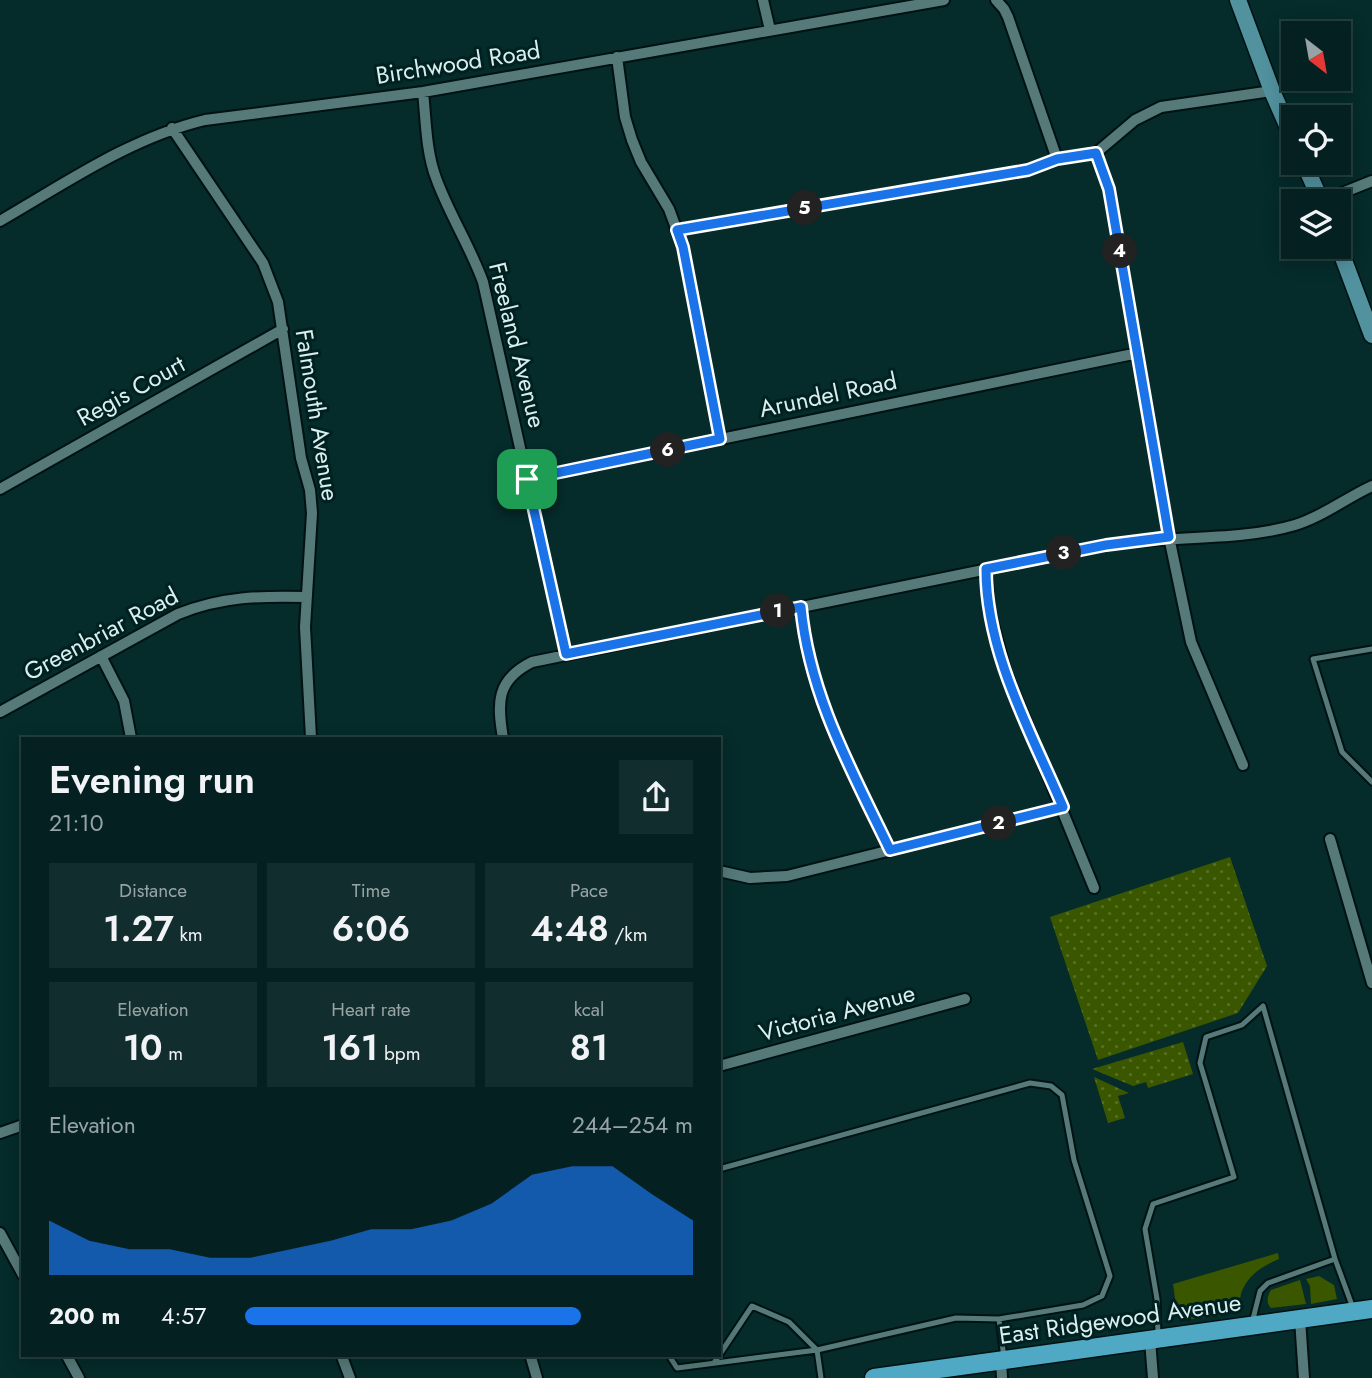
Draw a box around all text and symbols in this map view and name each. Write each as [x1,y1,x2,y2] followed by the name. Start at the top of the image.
[1281,21,1351,91] north arrow
[1281,21,1351,259] map controls
[373,32,543,93] street label: Birchwood Road
[1281,105,1351,175] button: locate
[1281,189,1351,259] button: layers
[788,190,822,226] pin: 5
[798,194,811,221] text: 5
[1102,233,1138,268] pin: 4
[1113,237,1126,264] text: 4
[480,258,555,431] street label: Freeland Avenue
[287,327,348,503] street label: Falmouth Avenue
[70,346,191,435] street label: Regis Court
[756,363,900,426] street label: Arundel Road
[650,433,686,468] pin: 6
[661,436,674,463] text: 6
[497,449,557,509] pin
[508,460,546,498] icon: arrive
[1046,536,1082,570] pin: 3
[1058,539,1069,566] text: 3
[17,578,184,689] street label: Greenbriar Road
[760,594,796,628] pin: 1
[773,597,782,624] text: 1
[49,752,255,807] text: Evening run
[619,760,693,834] button: share
[49,806,104,840] text: 21:10
[982,806,1016,840] pin: 2
[992,809,1005,836] text: 2
[119,877,187,904] text: Distance
[352,877,390,904] text: Time
[570,877,608,904] text: Pace
[103,904,174,954] text: 1.27
[332,904,410,954] text: 6:06
[530,904,609,954] text: 4:48
[174,921,203,948] text: km
[609,921,648,948] text: /km
[755,975,919,1050] street label: Victoria Avenue
[117,996,189,1023] text: Elevation
[331,996,411,1023] text: Heart rate
[574,996,604,1023] text: kcal
[123,1023,163,1073] text: 10
[322,1023,378,1073] text: 161
[570,1023,608,1073] text: 81
[163,1040,183,1067] text: m
[378,1040,420,1067] text: bpm
[49,1108,136,1142] text: Elevation
[572,1108,693,1142] text: 244–254 m
[997,1284,1243,1353] street label: East Ridgewood Avenue
[49,1299,120,1333] text: 200 m
[161,1299,206,1333] text: 4:57

